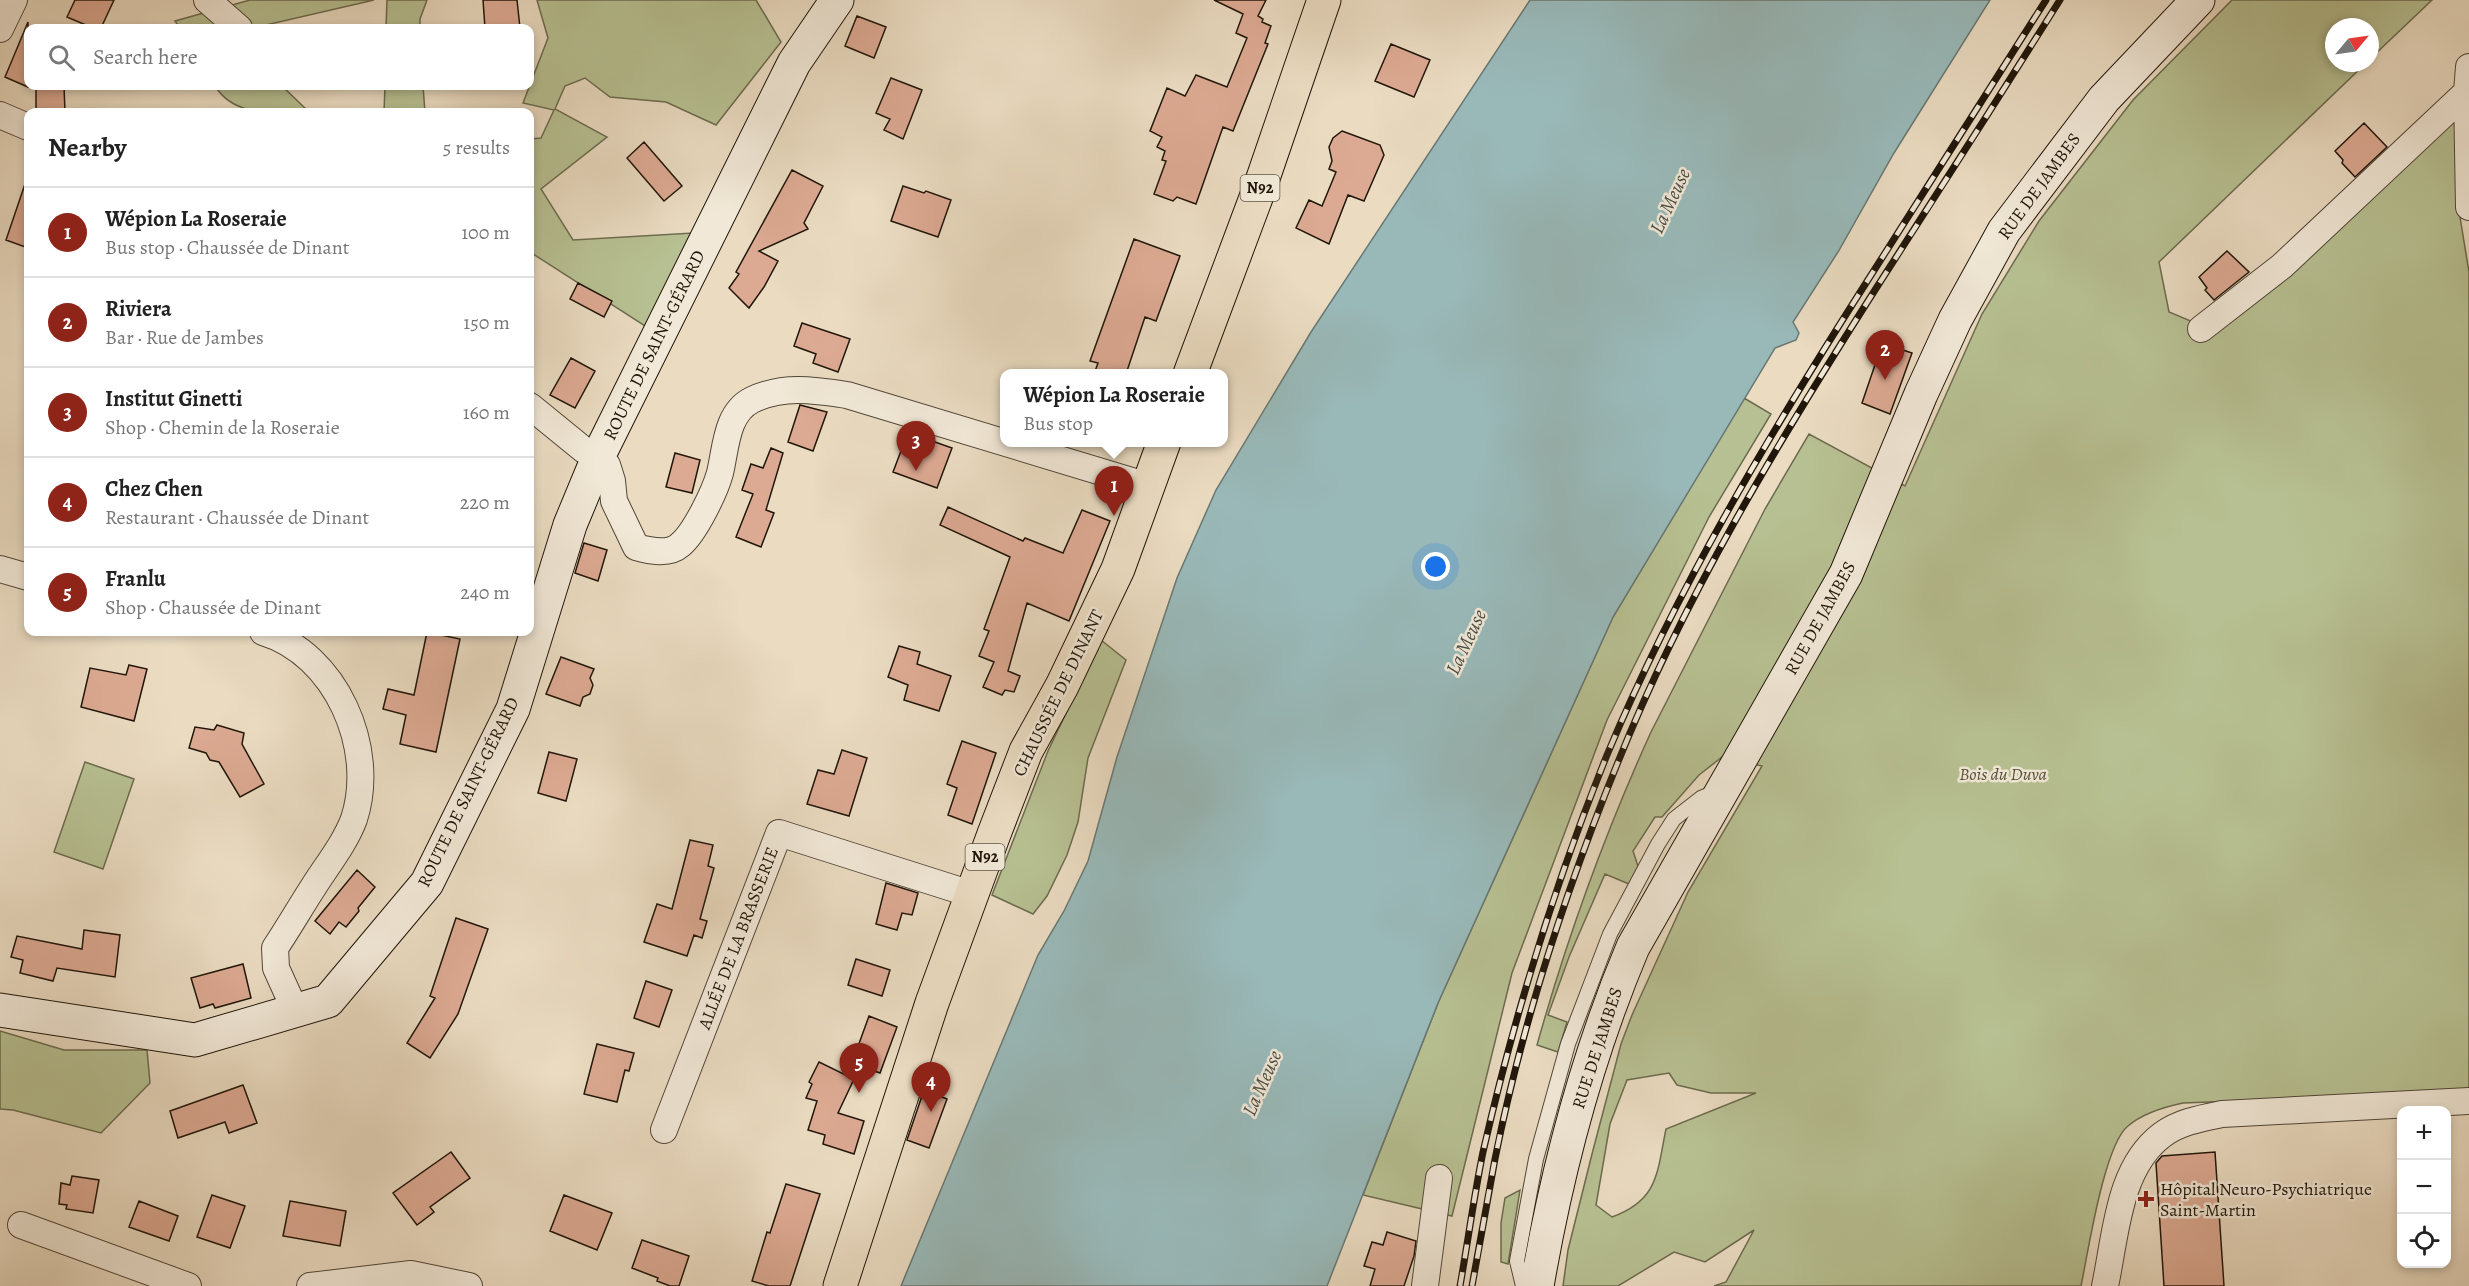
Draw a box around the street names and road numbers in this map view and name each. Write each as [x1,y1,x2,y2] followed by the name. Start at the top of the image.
[1992,128,2086,244] street label: RUE DE JAMBES
[1240,175,1280,201] road number: N92
[597,246,711,444] street label: ROUTE DE SAINT-GÉRARD
[1779,557,1861,679] street label: RUE DE JAMBES
[1007,605,1109,780] street label: CHAUSSÉE DE DINANT
[411,693,525,891] street label: ROUTE DE SAINT-GÉRARD
[692,843,784,1034] street label: ALLÉE DE LA BRASSERIE
[966,844,1004,870] road number: N92
[1566,984,1628,1112] street label: RUE DE JAMBES

